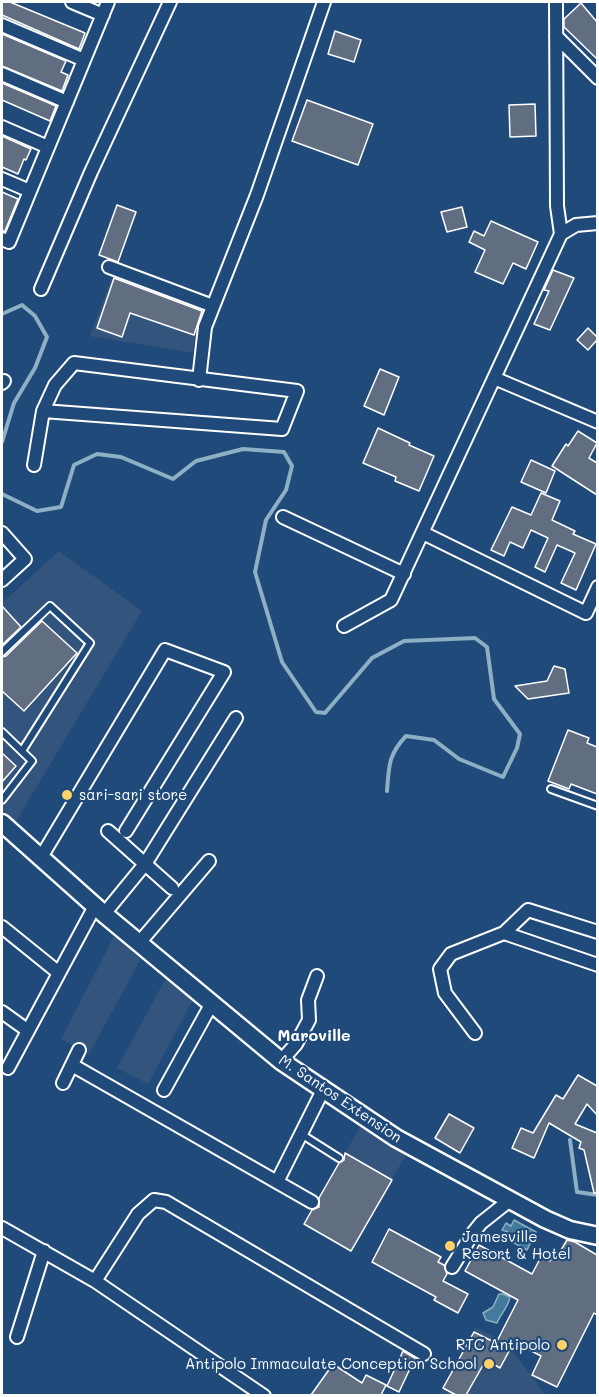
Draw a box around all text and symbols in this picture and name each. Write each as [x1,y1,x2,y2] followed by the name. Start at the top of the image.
[79,786,187,804] place label: sari-sari store
[60,788,74,802] marker: sari-sari store
[277,1026,351,1046] district label: Maroville
[275,1051,405,1147] street label: M. Santos Extension
[462,1228,571,1263] place label: Jamesville Resort & Hotel
[443,1239,457,1253] marker: Jamesville Resort & Hotel
[456,1336,550,1354] place label: RTC Antipolo
[555,1338,569,1352] marker: RTC Antipolo
[185,1355,477,1373] place label: Antipolo Immaculate Conception School
[482,1357,496,1371] marker: Antipolo Immaculate Conception School

